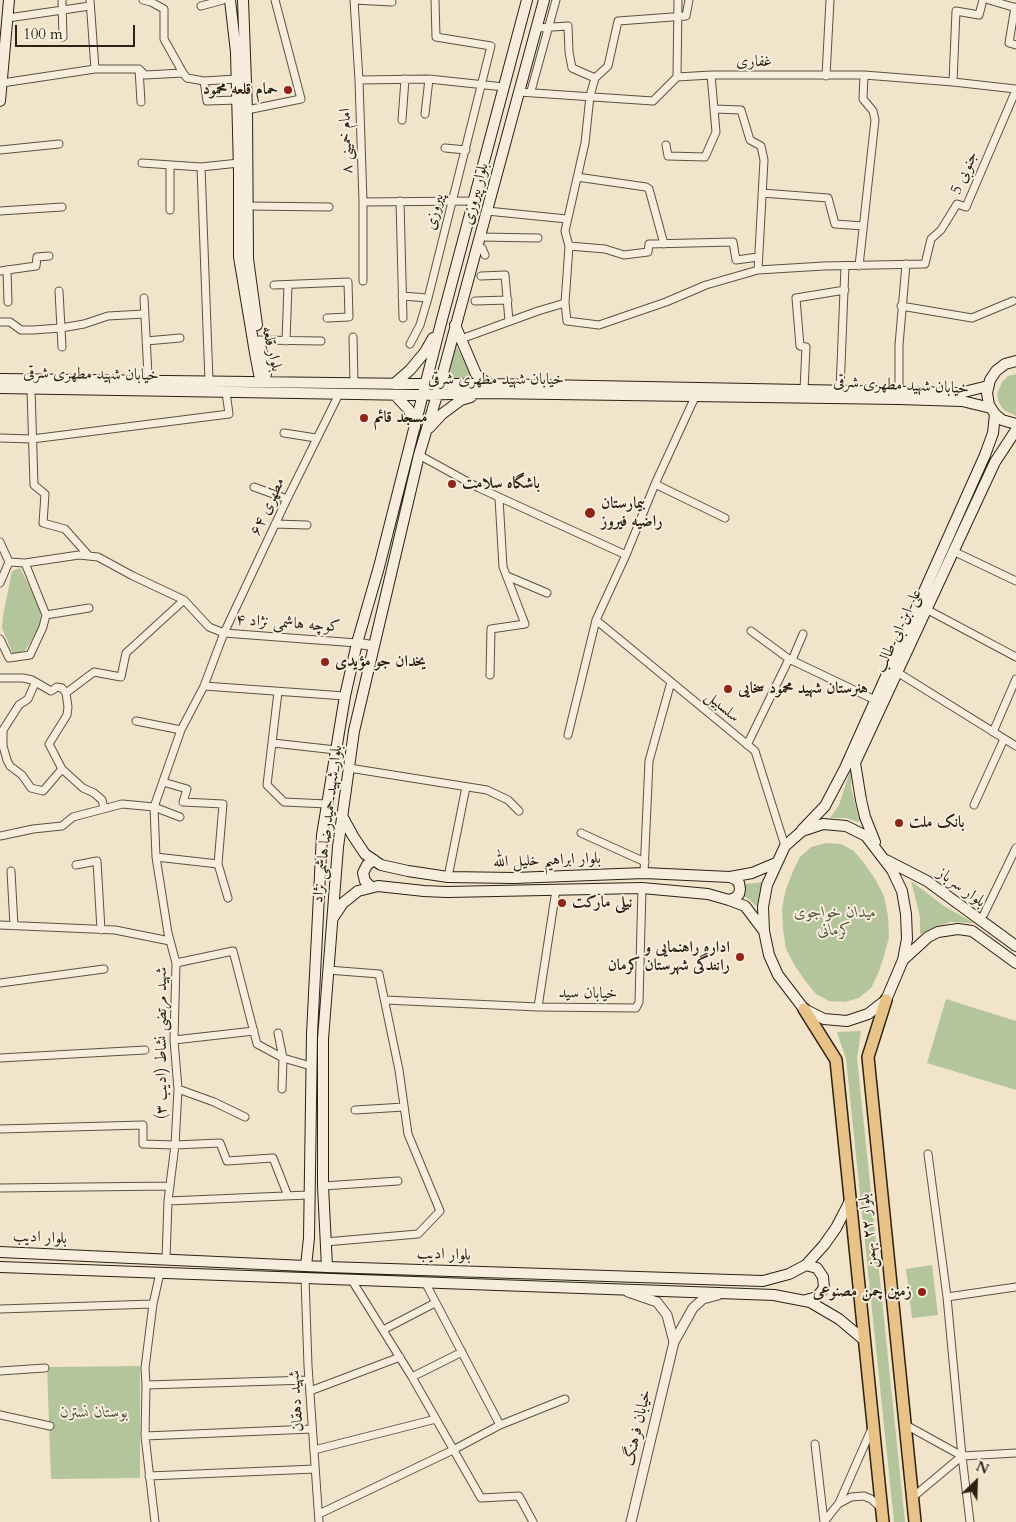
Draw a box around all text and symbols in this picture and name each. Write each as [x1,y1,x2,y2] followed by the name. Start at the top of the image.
[18,15,138,47] scale bar
[23,24,63,44] text: 100 m
[736,52,772,72] street label: غفاری
[203,80,278,100] place label: حمام قلعه محمود
[282,84,294,96] marker: حمام قلعه محمود
[336,108,358,174] street label: امام خمینی ۸
[947,148,983,198] street label: جنوبی 5
[459,161,493,227] street label: بلوار پیروزی
[421,192,449,232] street label: پیروزی
[256,324,286,374] street label: بلوار قلعه
[23,364,159,386] street label: خیابان شهید مطهری شرقی
[428,370,564,390] street label: خیابان شهید مطهری شرقی
[833,373,969,399] street label: خیابان شهید مطهری شرقی
[374,408,428,428] place label: مسجد قائم
[358,412,370,424] marker: مسجد قائم
[462,474,540,494] place label: باشگاه سلامت
[246,475,290,539] street label: مطهری ۶۴
[446,478,458,490] marker: باشگاه سلامت
[601,494,663,532] place label: بیمارستان راضیه فیروز
[583,506,597,520] marker: بیمارستان راضیه فیروز
[871,586,927,676] street label: علی ابن ابی طالب
[235,611,341,637] street label: کوچه هاشمی نژاد ۴
[335,652,426,672] place label: یخدان جو مؤیدی
[319,656,331,668] marker: یخدان جو مؤیدی
[738,679,868,699] place label: هنرستان شهید محمود سخایی
[722,683,734,695] marker: هنرستان شهید محمود سخایی
[701,687,743,727] street label: سلسبیل
[309,744,347,904] street label: بلوار شهید حمیدرضا هاشمی نژاد
[909,813,965,833] place label: بانک ملت
[893,817,905,829] marker: بانک ملت
[493,850,601,872] street label: بلوار ابراهیم خلیل الله
[933,864,989,912] street label: بلوار سرباز
[572,893,633,913] place label: نیلی مارکت
[556,897,568,909] marker: نیلی مارکت
[794,903,876,941] park label: میدان خواجوی کرمانی
[608,938,730,976] place label: اداره راهنمایی و رانندگی شهرستان کرمان
[734,951,746,963] marker: اداره راهنمایی و رانندگی شهرستان کرمان
[152,967,172,1119] street label: شهید مرتضی نشاط (ادیب ۳)
[558,984,618,1004] street label: خیابان سید
[856,1193,882,1269] street label: بلوار ۲۲ بهمن
[12,1227,68,1249] street label: بلوار ادیب
[417,1244,471,1266] street label: بلوار ادیب
[813,1282,912,1302] place label: زمین چمن مصنوعی
[916,1286,928,1298] marker: زمین چمن مصنوعی
[285,1369,309,1433] street label: شهید دهقان
[620,1388,656,1468] street label: خیابان فرهنگ
[60,1403,128,1423] park label: بوستان نسترن
[951,1457,1001,1507] north arrow
[973,1457,992,1479] text: N

